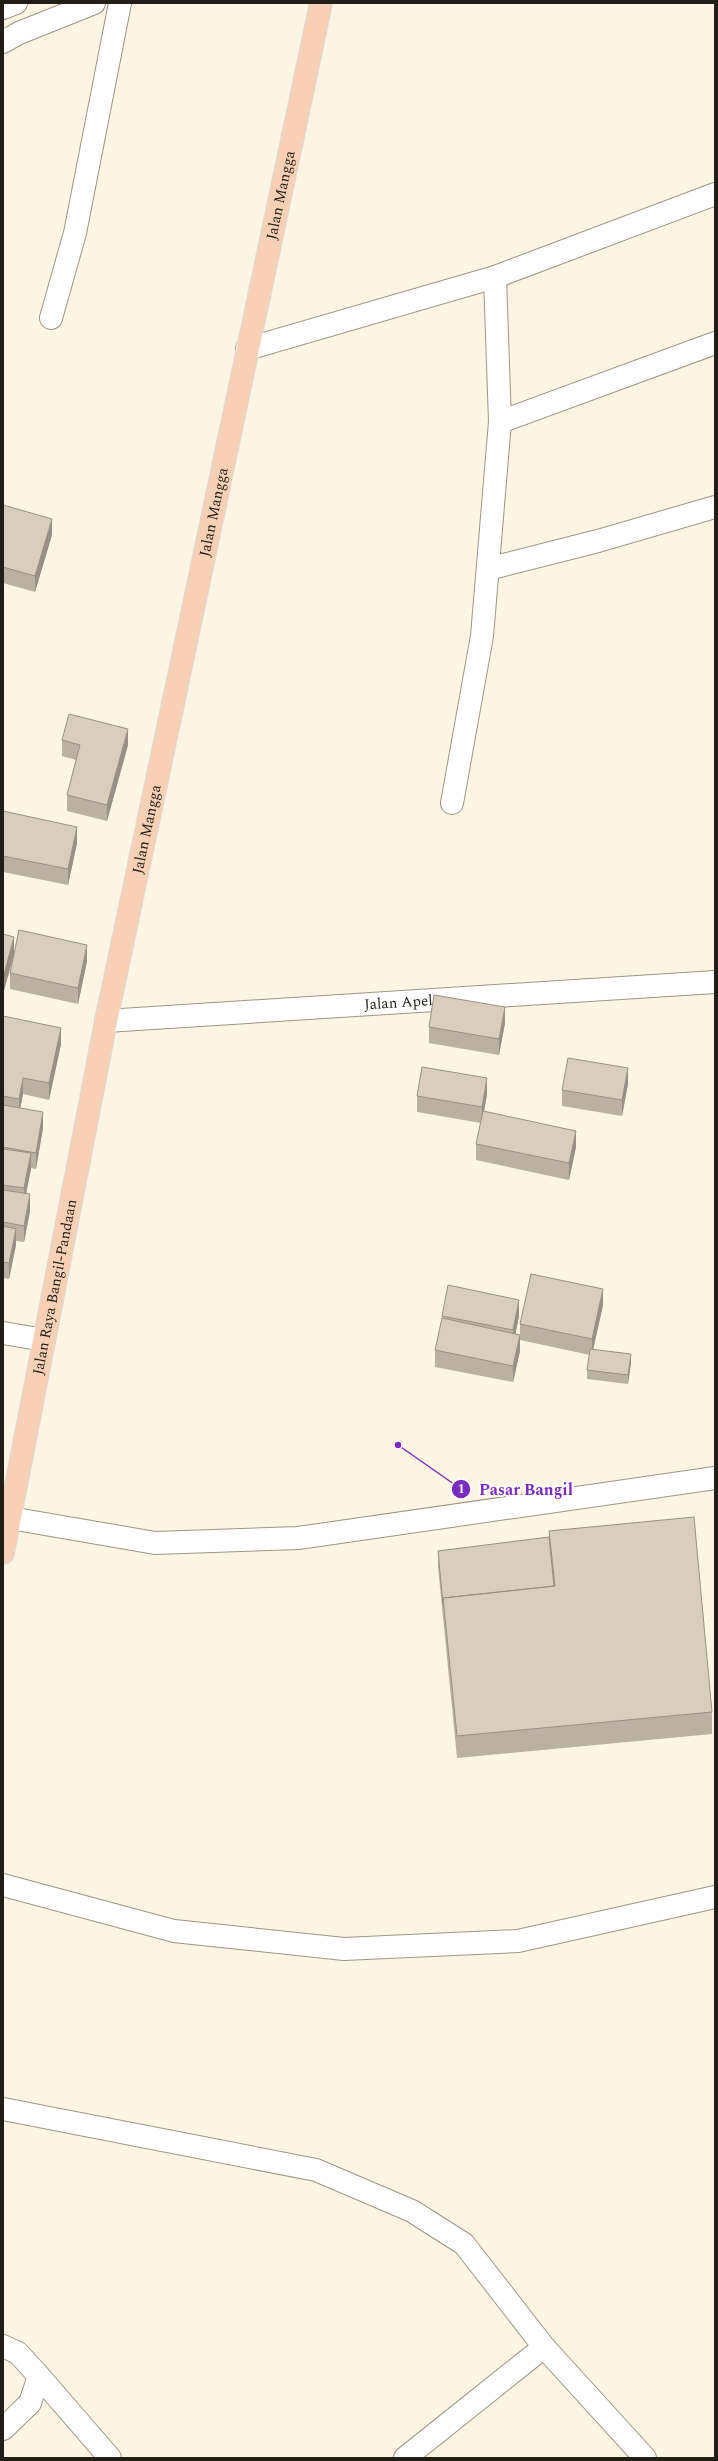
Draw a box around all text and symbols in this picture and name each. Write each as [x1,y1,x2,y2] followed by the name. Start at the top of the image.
[260,148,302,242] street label: Jalan Mangga
[193,465,235,559] street label: Jalan Mangga
[126,782,168,876] street label: Jalan Mangga
[364,989,433,1016] street label: Jalan Apel
[27,1197,83,1377] street label: Jalan Raya Bangil-Pandaan
[451,1475,581,1503] callout: Pasar Bangil
[479,1478,573,1502] text: Pasar Bangil
[458,1480,464,1499] text: 1

